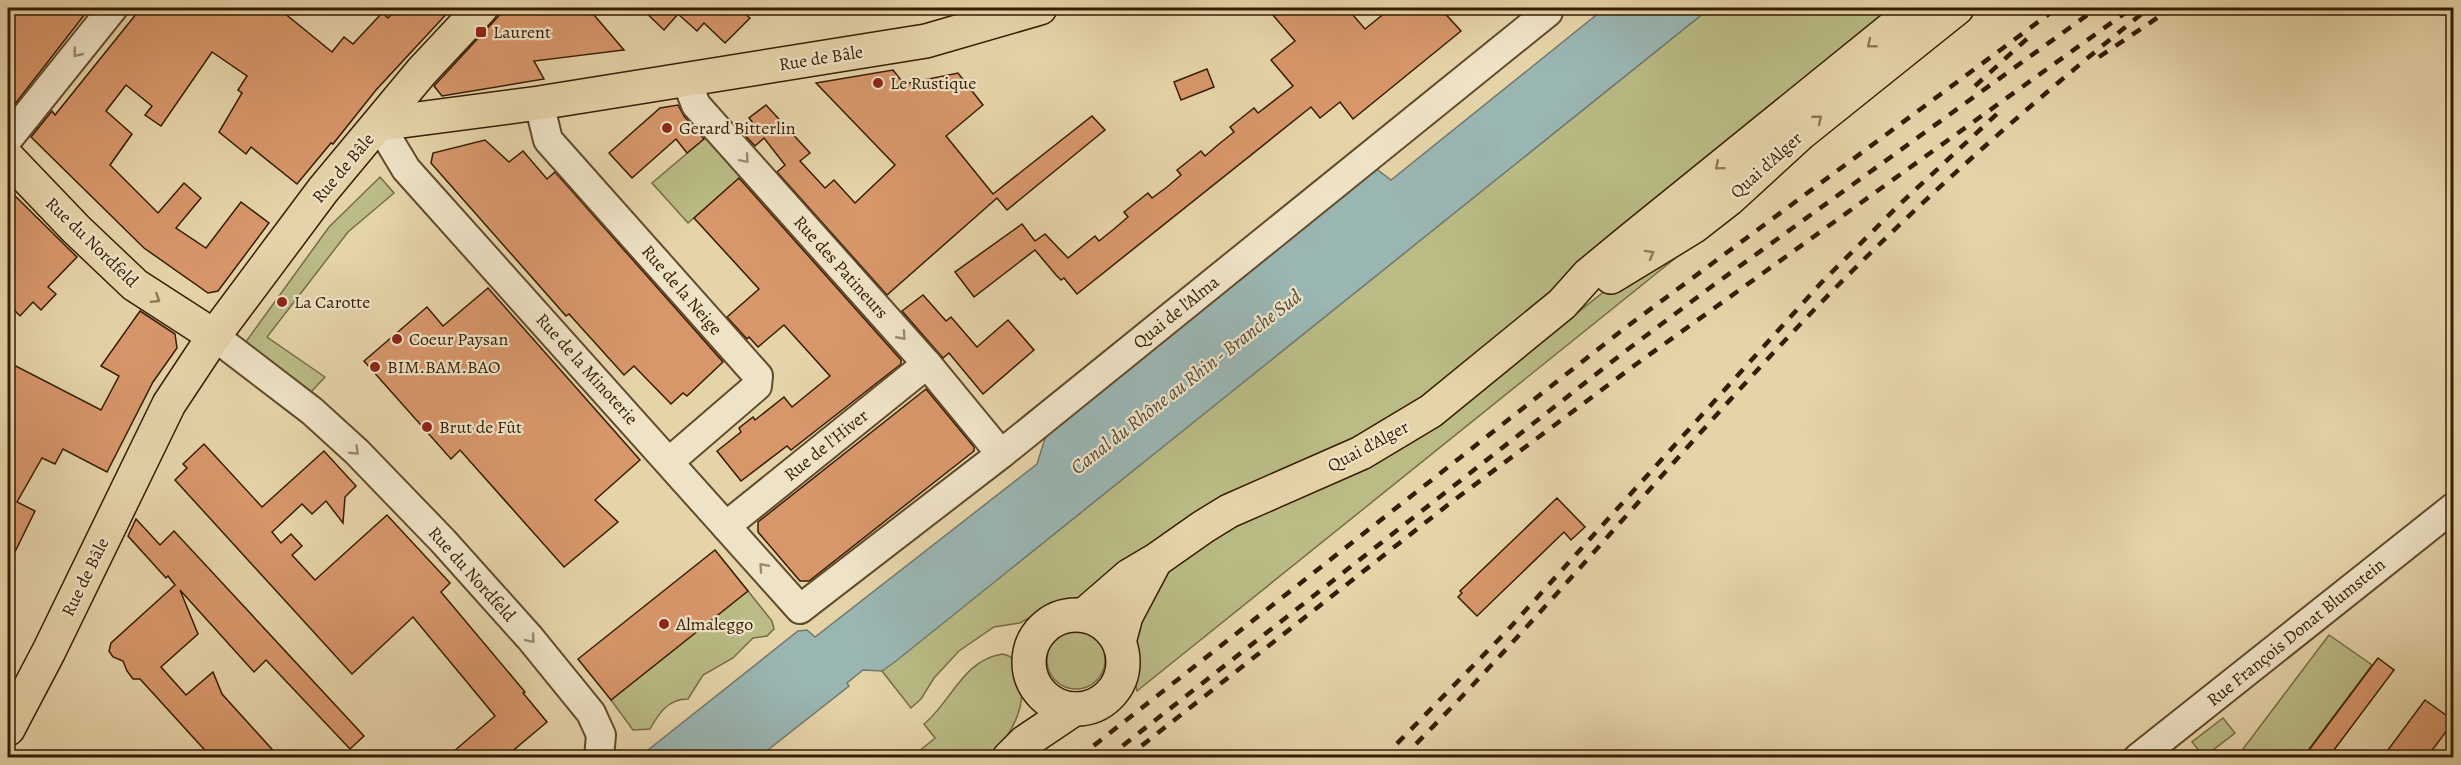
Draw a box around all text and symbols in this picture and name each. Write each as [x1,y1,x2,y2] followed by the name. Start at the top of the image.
[493,20,551,44] place label: Laurent
[474,25,488,39] marker: Laurent
[1867,37,1878,48] one-way arrow
[777,40,865,76] street label: Rue de Bâle
[73,46,84,57] one-way arrow
[890,71,976,95] place label: Le Rustique
[871,76,885,90] marker: Le Rustique
[679,116,796,140] place label: Gerard Bitterlin
[1811,116,1822,127] one-way arrow
[660,121,674,135] marker: Gerard Bitterlin
[1725,126,1807,204] street label: Quai d'Alger
[307,128,379,208] street label: Rue de Bâle
[738,152,749,163] one-way arrow
[1715,159,1726,170] one-way arrow
[40,192,144,293] street label: Rue du Nordfeld
[788,210,894,324] street label: Rue des Patineurs
[636,240,728,340] street label: Rue de la Neige
[1643,250,1654,261] one-way arrow
[1128,269,1225,354] street label: Quai de l'Alma
[1065,283,1308,481] water label: Canal du Rhône au Rhin - Branche Sud
[294,290,370,314] place label: La Carotte
[150,292,161,303] one-way arrow
[275,295,289,309] marker: La Carotte
[530,308,644,430] street label: Rue de la Minoterie
[409,327,508,351] place label: Coeur Paysan
[895,329,906,340] one-way arrow
[390,332,404,346] marker: Coeur Paysan
[387,355,501,379] place label: BIM.BAM.BAO
[368,360,382,374] marker: BIM.BAM.BAO
[779,404,873,486] street label: Rue de l'Hiver
[1323,414,1413,477] street label: Quai d'Alger
[439,415,522,439] place label: Brut de Fût
[420,420,434,434] marker: Brut de Fût
[348,443,359,454] one-way arrow
[423,521,521,627] street label: Rue du Nordfeld
[56,534,114,620] street label: Rue de Bâle
[2202,552,2390,712] street label: Rue François Donat Blumstein
[759,564,770,574] one-way arrow
[675,612,753,636] place label: Almaleggo
[657,617,671,631] marker: Almaleggo
[523,632,534,643] one-way arrow

